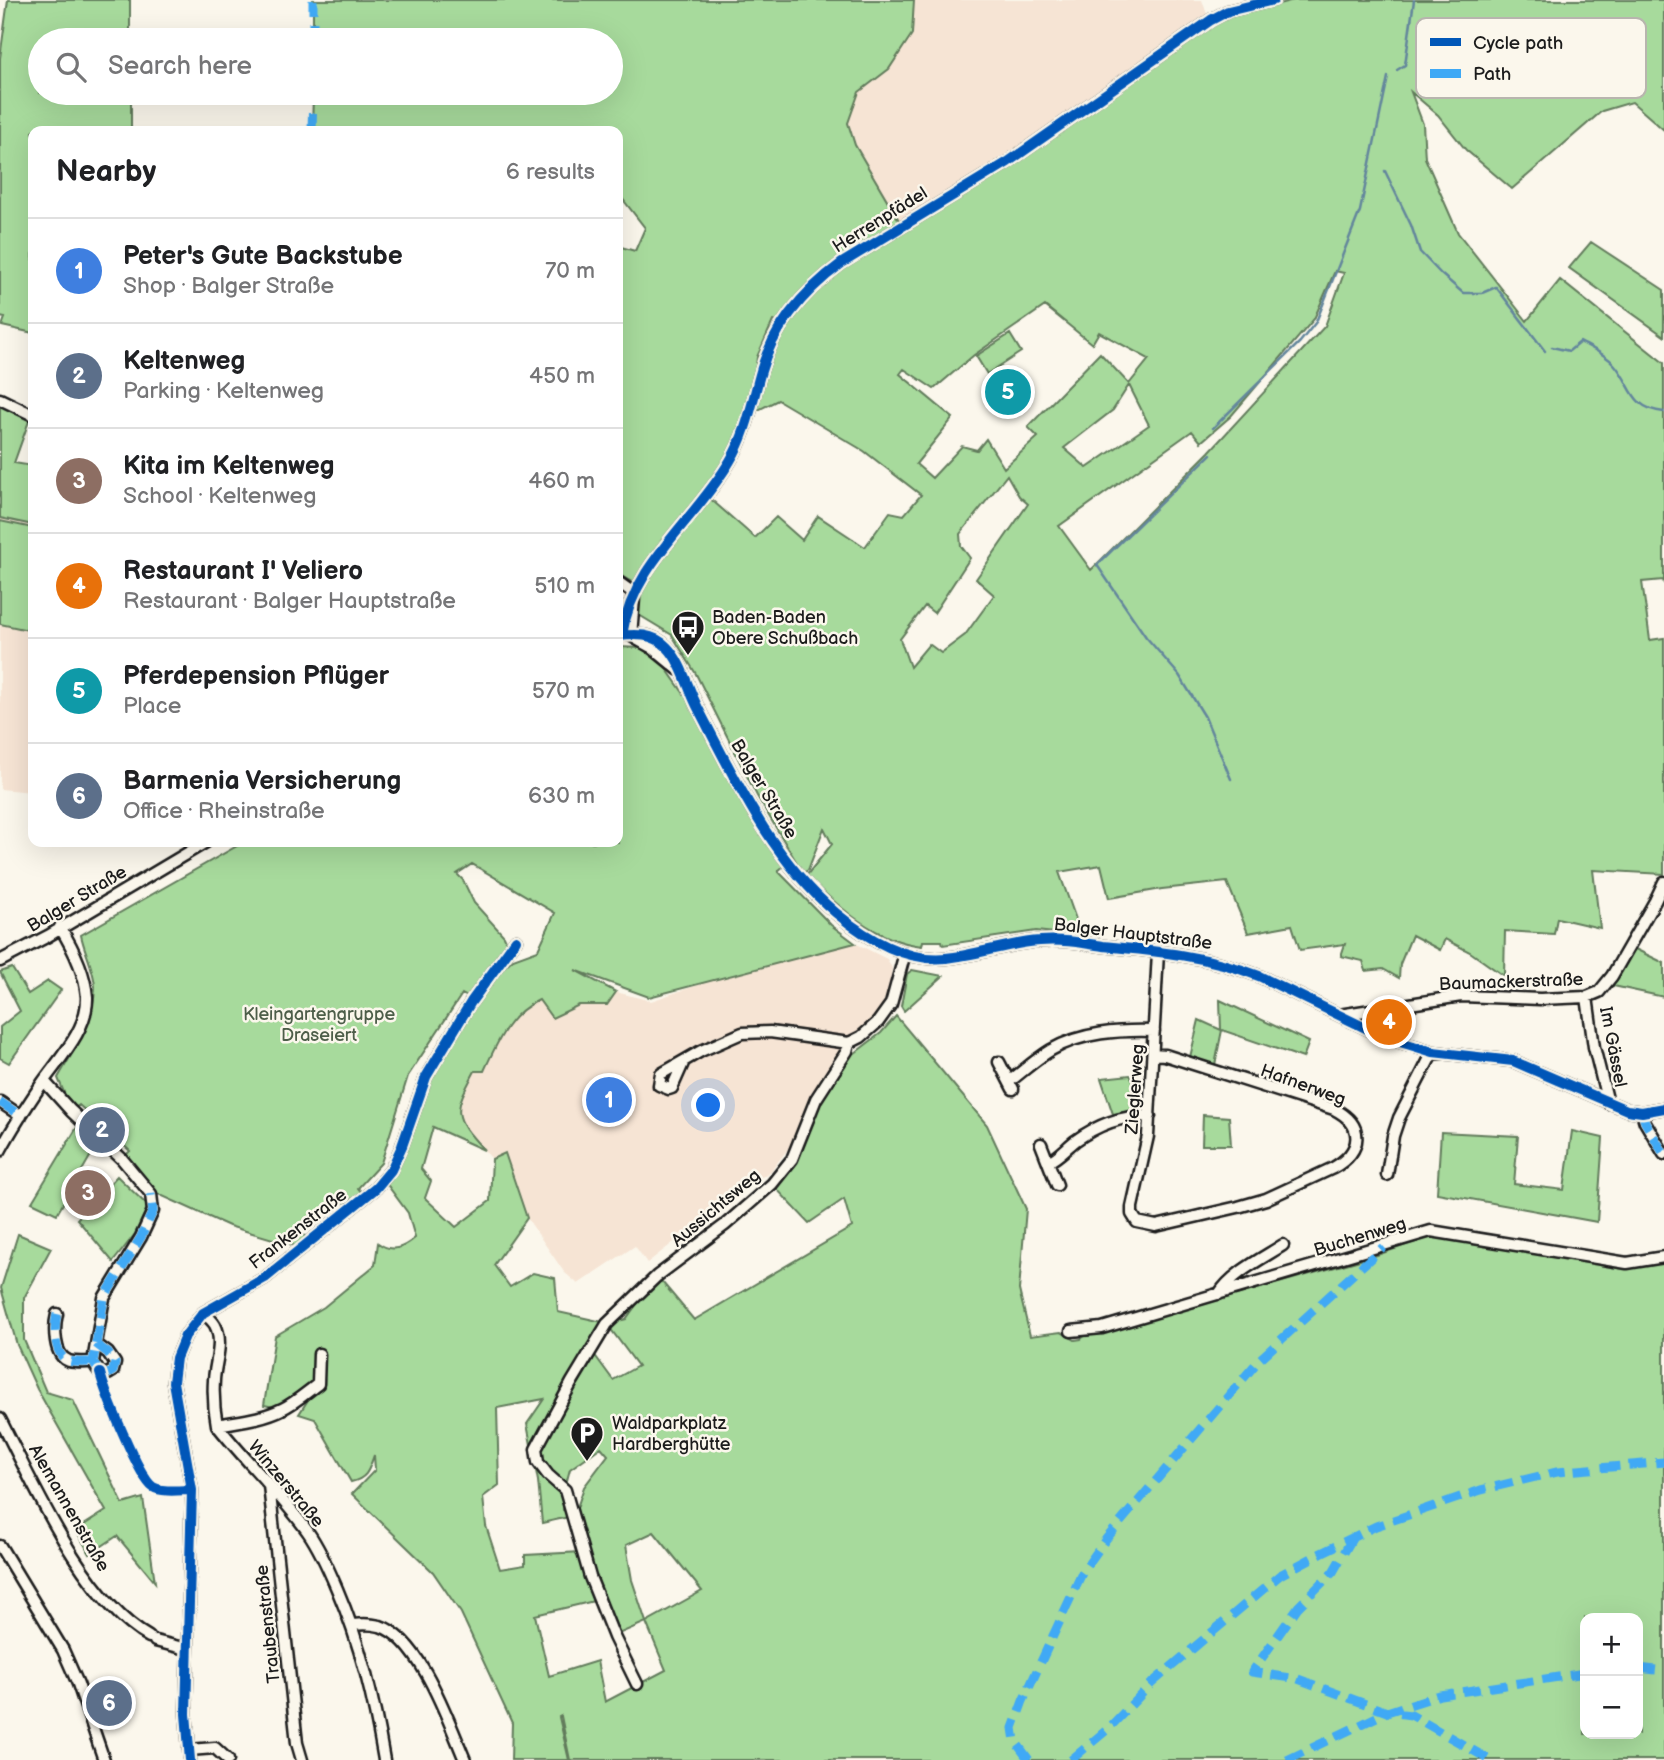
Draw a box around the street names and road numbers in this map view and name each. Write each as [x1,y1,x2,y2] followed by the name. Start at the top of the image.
[829,183,931,257] street label: Herrenpfädel
[726,736,802,843] street label: Balger Straße
[24,861,131,937] street label: Balger Straße
[1053,914,1214,954] street label: Balger Hauptstraße
[1438,969,1584,995] street label: Baumackerstraße
[1595,1005,1631,1089] street label: Im Gässel
[1121,1043,1149,1136] street label: Zieglerweg
[1257,1060,1349,1110] street label: Hafnerweg
[667,1165,765,1251] street label: Aussichtsweg
[245,1184,351,1274] street label: Frankenstraße
[1311,1213,1409,1261] street label: Buchenweg
[244,1436,329,1532] street label: Winzerstraße
[24,1441,114,1576] street label: Alemannenstraße
[251,1564,285,1684] street label: Traubenstraße

